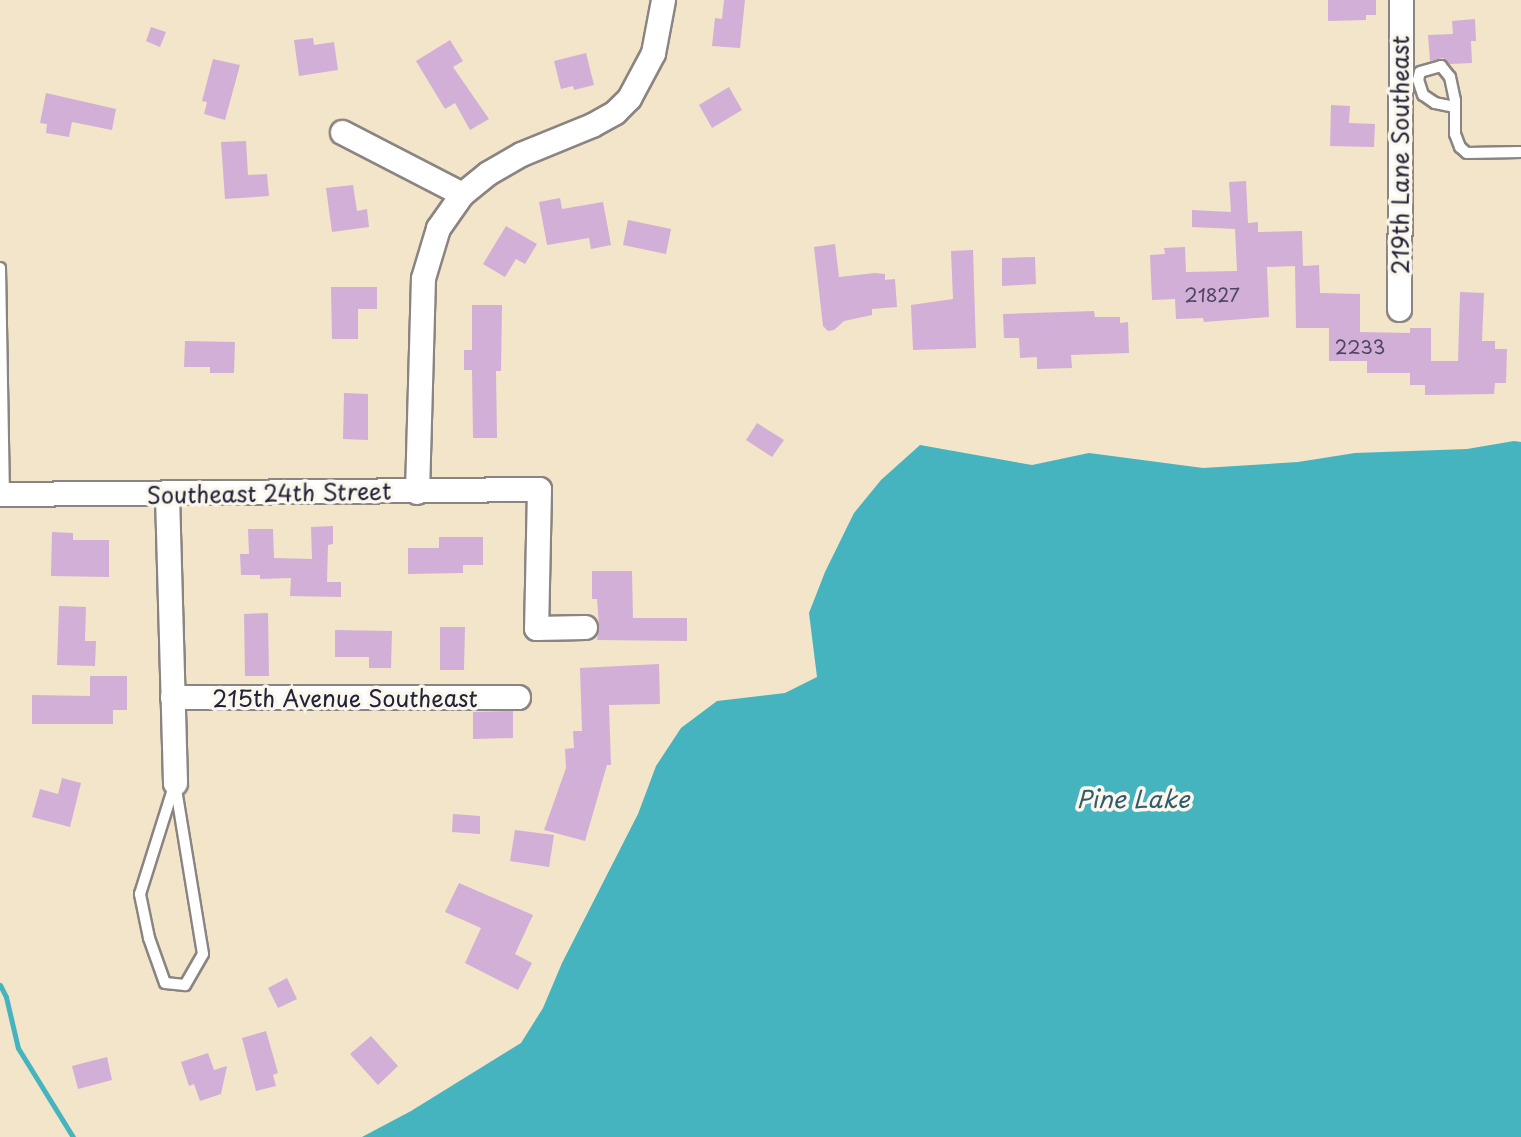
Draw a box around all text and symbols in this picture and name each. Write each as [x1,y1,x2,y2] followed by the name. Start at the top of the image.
[1386,36,1414,274] street label: 219th Lane Southeast
[1184,284,1240,306] house number: 21827
[1335,336,1385,358] house number: 2233
[147,477,391,509] street label: Southeast 24th Street
[212,684,478,712] street label: 215th Avenue Southeast
[1077,785,1189,813] water label: Pine Lake

